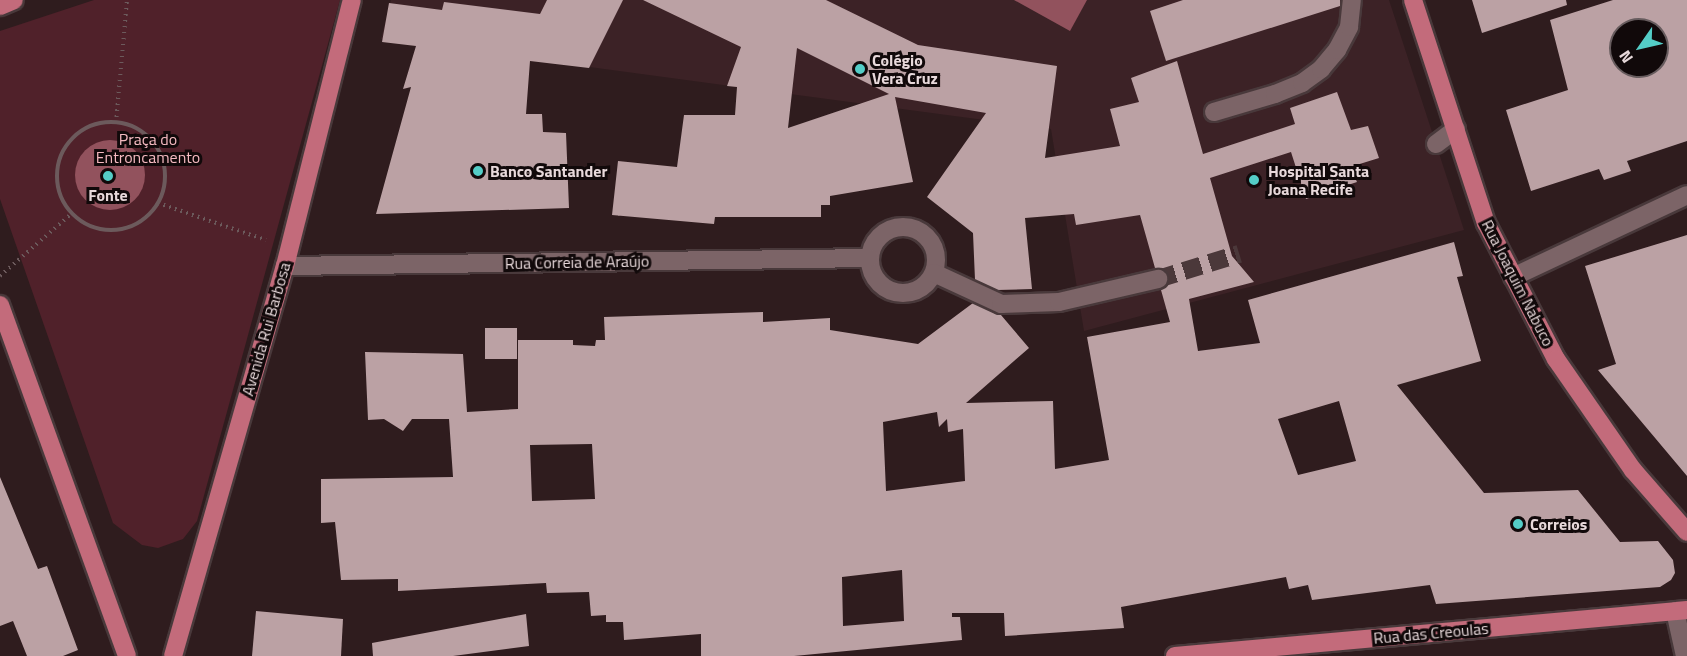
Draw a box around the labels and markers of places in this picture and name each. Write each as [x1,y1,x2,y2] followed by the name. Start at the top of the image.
[872,50,938,88] place label: Colégio Vera Cruz
[853,62,867,76] marker: Colégio Vera Cruz
[490,161,607,181] place label: Banco Santander
[1268,161,1369,199] place label: Hospital Santa Joana Recife
[471,164,485,178] marker: Banco Santander
[101,169,115,183] marker: Fonte
[1245,171,1263,189] marker: Hospital Santa Joana Recife
[88,185,128,205] place label: Fonte
[1530,514,1587,534] place label: Correios
[1511,517,1525,531] marker: Correios

